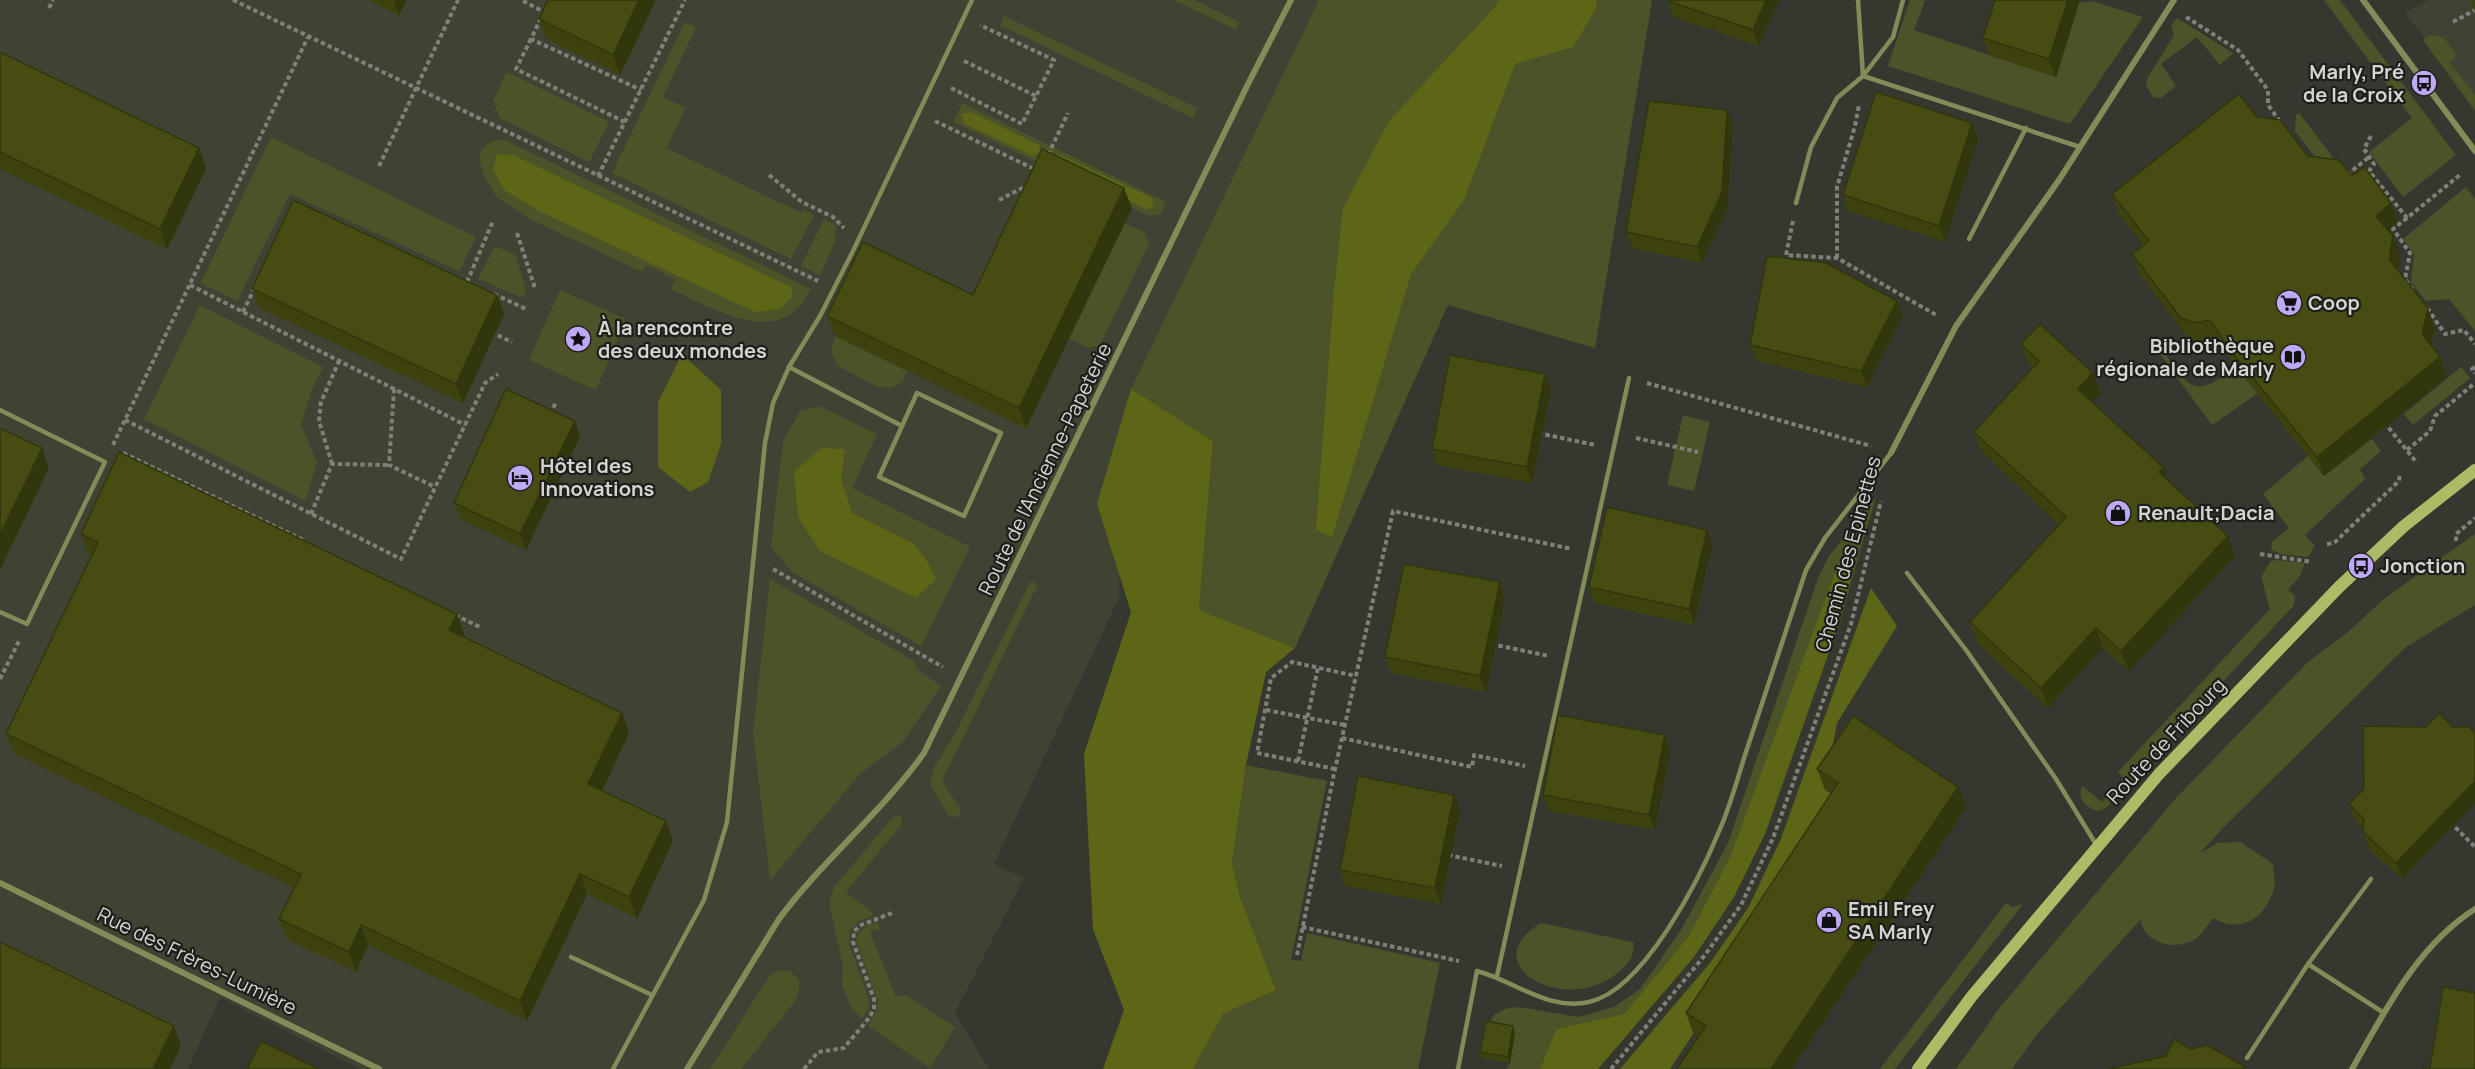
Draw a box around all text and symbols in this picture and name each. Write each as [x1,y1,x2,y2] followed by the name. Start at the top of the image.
[2303,58,2404,108] place label: Marly, Pré de la Croix
[2409,68,2439,98] bus stop icon: Marly, Pré de la Croix
[2274,288,2304,318] supermarket icon: Coop
[2308,289,2360,316] place label: Coop
[598,314,767,364] place label: À la rencontre des deux mondes
[563,324,593,354] place icon: À la rencontre des deux mondes
[2096,332,2275,382] place label: Bibliothèque régionale de Marly
[972,338,1117,599] street label: Route de l'Ancienne-Papeterie
[2278,342,2308,372] library icon: Bibliothèque régionale de Marly
[540,452,655,502] place label: Hôtel des Innovations
[1808,453,1887,655] street label: Chemin des Epinettes
[505,463,535,493] hotel icon: Hôtel des Innovations
[2103,498,2133,528] shop icon: Renault;Dacia
[2138,499,2275,526] place label: Renault;Dacia
[2346,551,2376,581] bus stop icon: Jonction
[2380,552,2465,579] place label: Jonction
[2100,672,2231,810] street label: Route de Fribourg
[1848,895,1935,945] place label: Emil Frey SA Marly
[93,900,302,1021] street label: Rue des Frères-Lumière
[1814,905,1844,935] shop icon: Emil Frey SA Marly

